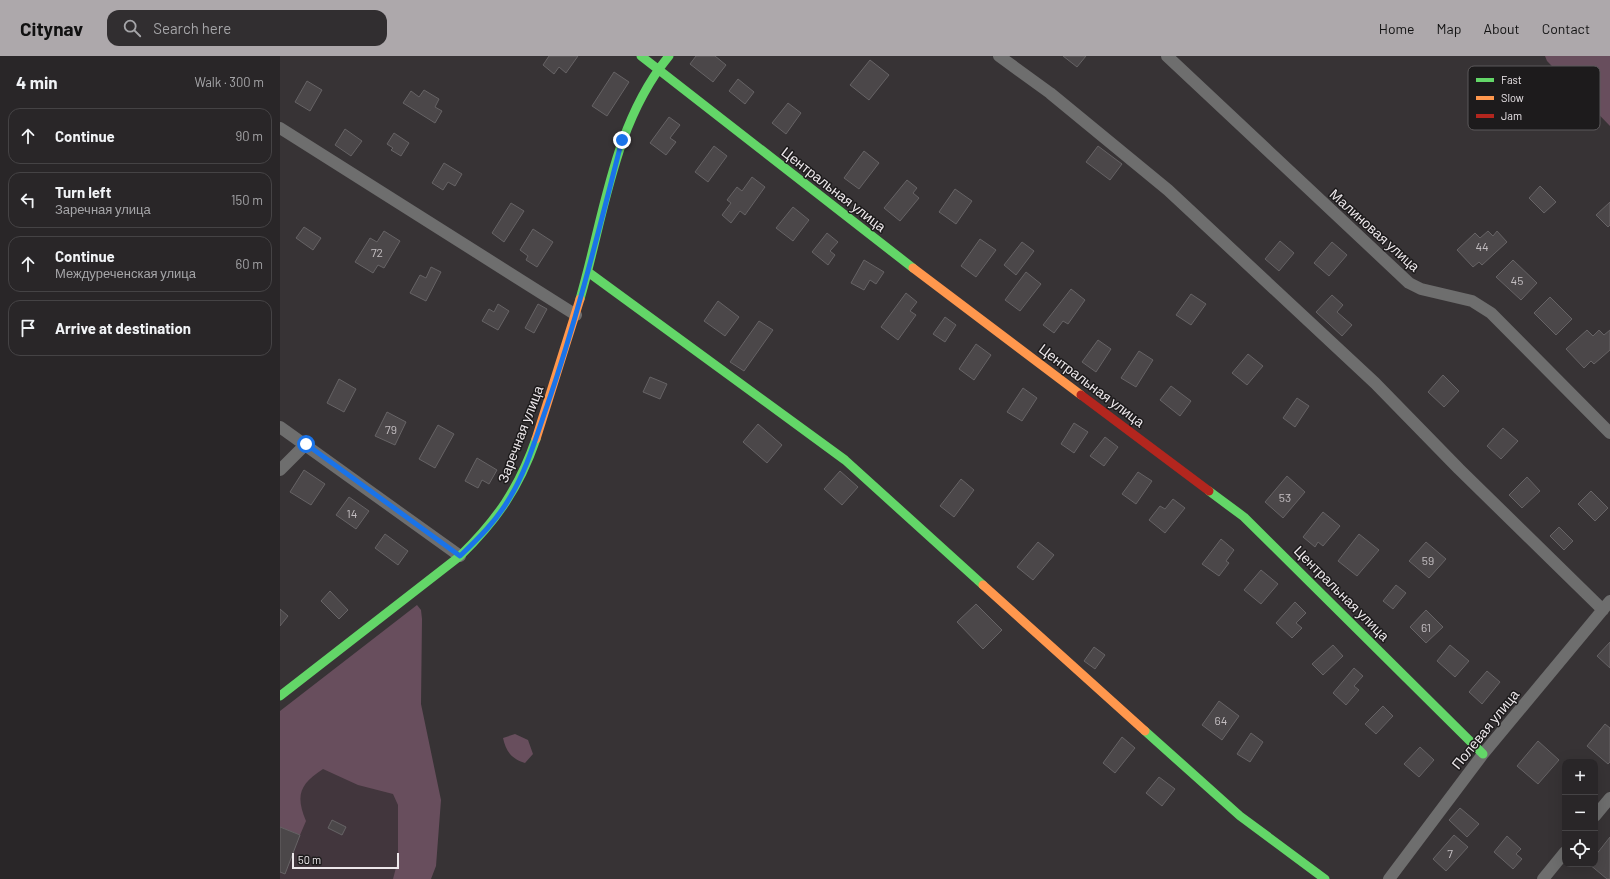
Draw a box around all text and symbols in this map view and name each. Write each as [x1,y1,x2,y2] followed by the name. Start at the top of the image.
[107,10,387,46] search box
[20,17,83,40] text: Citynav
[121,17,143,39] icon: search
[153,19,231,37] text: Search here
[1379,20,1415,37] text: Home
[1437,20,1461,37] text: Map
[1483,20,1520,37] text: About
[1542,20,1590,37] text: Contact
[1468,66,1600,130] legend
[16,72,58,92] text: 4 min
[1501,73,1522,86] text: Fast
[194,74,264,90] text: Walk · 300 m
[1501,91,1524,104] text: Slow
[1501,109,1522,122] text: Jam
[17,125,39,147] icon: ahead
[55,127,115,145] text: Continue
[236,128,263,144] text: 90 m
[613,131,631,149] route end
[778,143,890,235] street label: Центральная улица
[55,183,111,201] text: Turn left
[1327,185,1424,275] street label: Малиновая улица
[17,189,39,211] icon: left
[231,192,263,208] text: 150 m
[55,201,151,217] text: Заречная улица
[1475,239,1489,253] house number: 44
[371,245,383,259] house number: 72
[55,247,115,265] text: Continue
[17,253,39,275] icon: ahead
[236,256,263,272] text: 60 m
[55,265,196,281] text: Междуреченская улица
[1511,273,1523,287] house number: 45
[17,317,39,339] icon: arrive
[55,319,191,337] text: Arrive at destination
[1036,340,1148,430] street label: Центральная улица
[494,383,546,485] street label: Заречная улица
[385,422,397,436] house number: 79
[297,435,315,453] route start
[1279,490,1291,504] house number: 53
[347,506,357,520] house number: 14
[1291,542,1393,644] street label: Центральная улица
[1422,553,1434,567] house number: 59
[1421,620,1431,634] house number: 61
[1448,686,1522,772] street label: Полевая улица
[1215,713,1227,727] house number: 64
[1562,759,1598,867] map controls
[1562,759,1598,795] button: +
[1562,795,1598,831] button: −
[1562,831,1598,867] button: locate
[1447,846,1453,860] house number: 7
[292,851,399,870] scale bar
[298,853,321,866] text: 50 m

